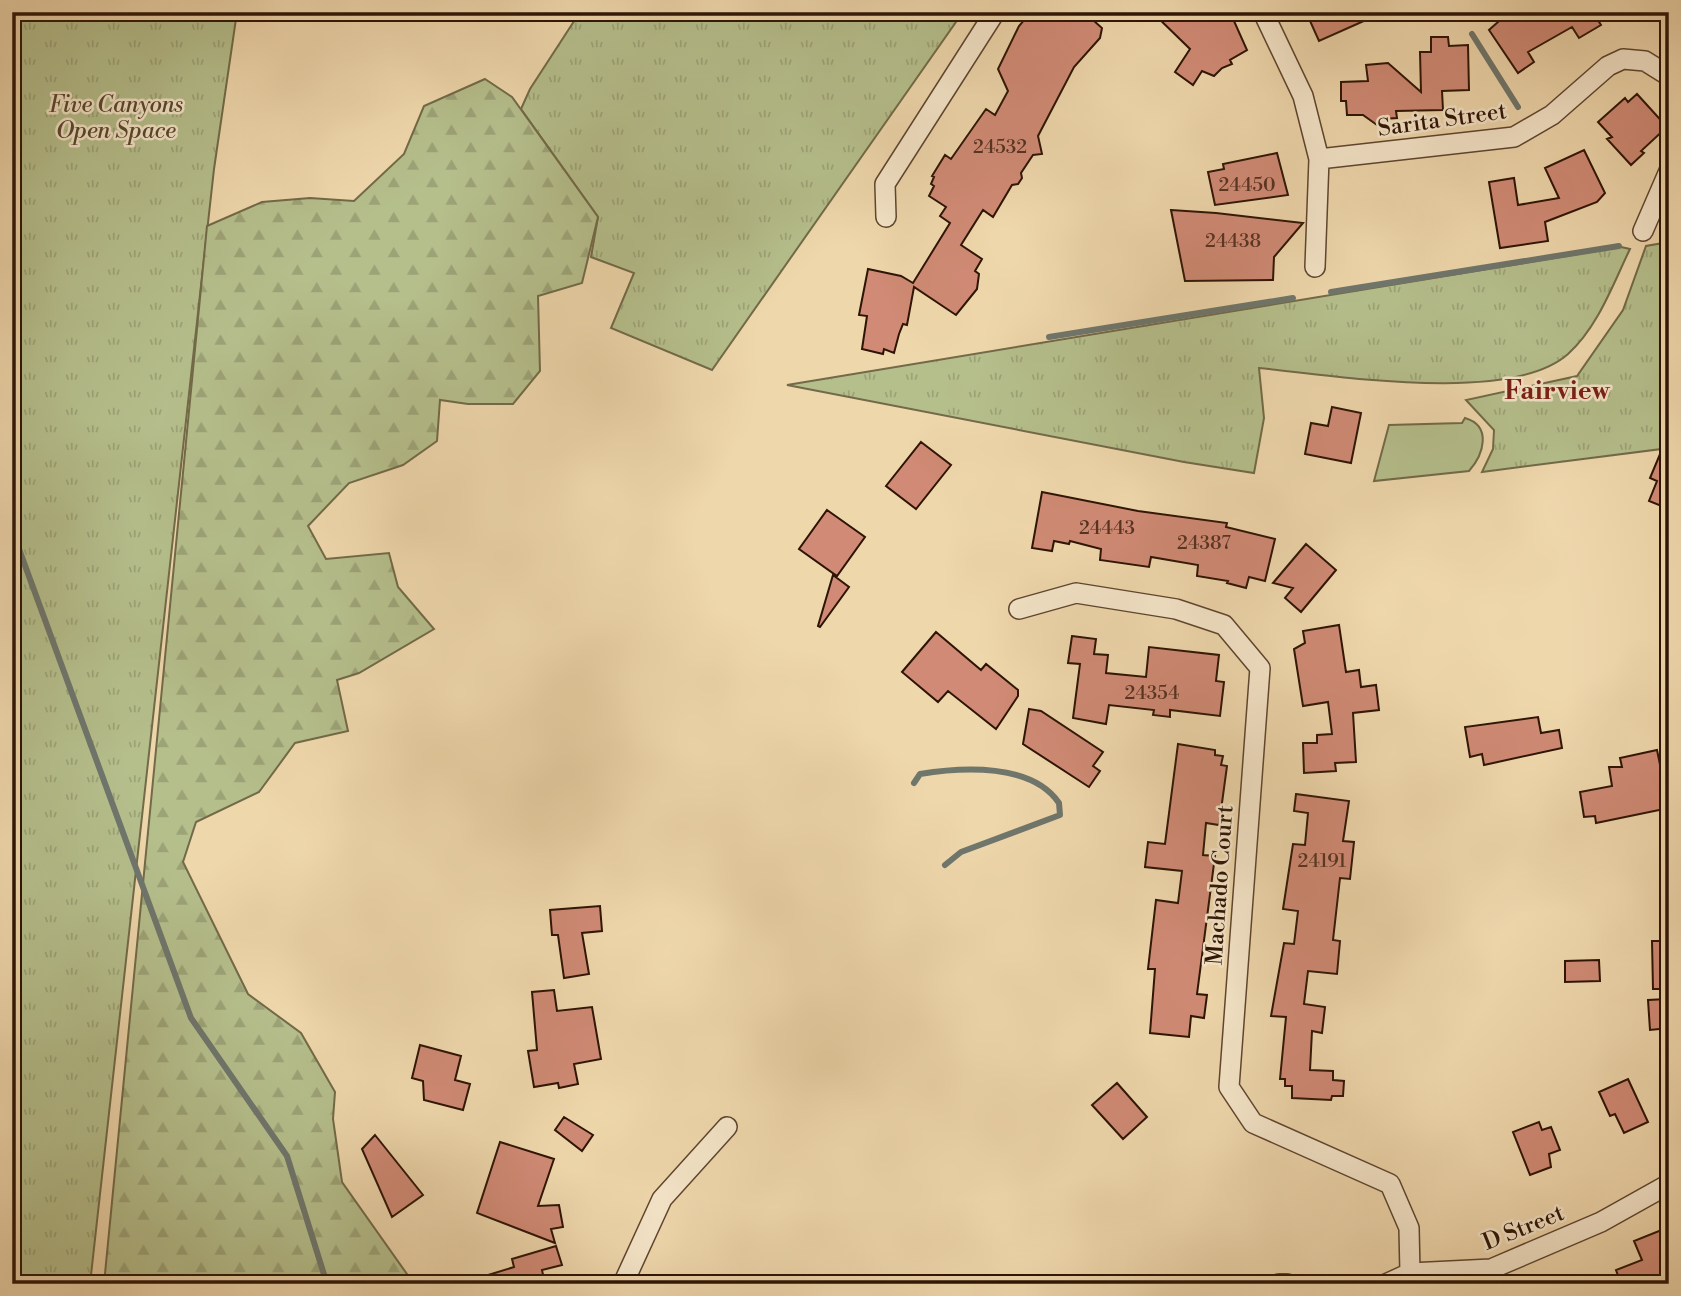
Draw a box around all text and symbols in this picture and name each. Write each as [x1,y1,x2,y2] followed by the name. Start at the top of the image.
[49,91,184,145] park label: Five Canyons Open Space
[1376,97,1508,143] street label: Sarita Street
[973,135,1027,159] house number: 24532
[1218,173,1276,197] house number: 24450
[1205,229,1261,253] house number: 24438
[1504,375,1611,407] district label: Fairview
[1079,516,1135,540] house number: 24443
[1177,531,1231,555] house number: 24387
[1125,681,1179,705] house number: 24354
[1200,804,1240,966] street label: Machado Court
[1298,849,1346,873] house number: 24191
[1479,1199,1568,1257] street label: D Street

